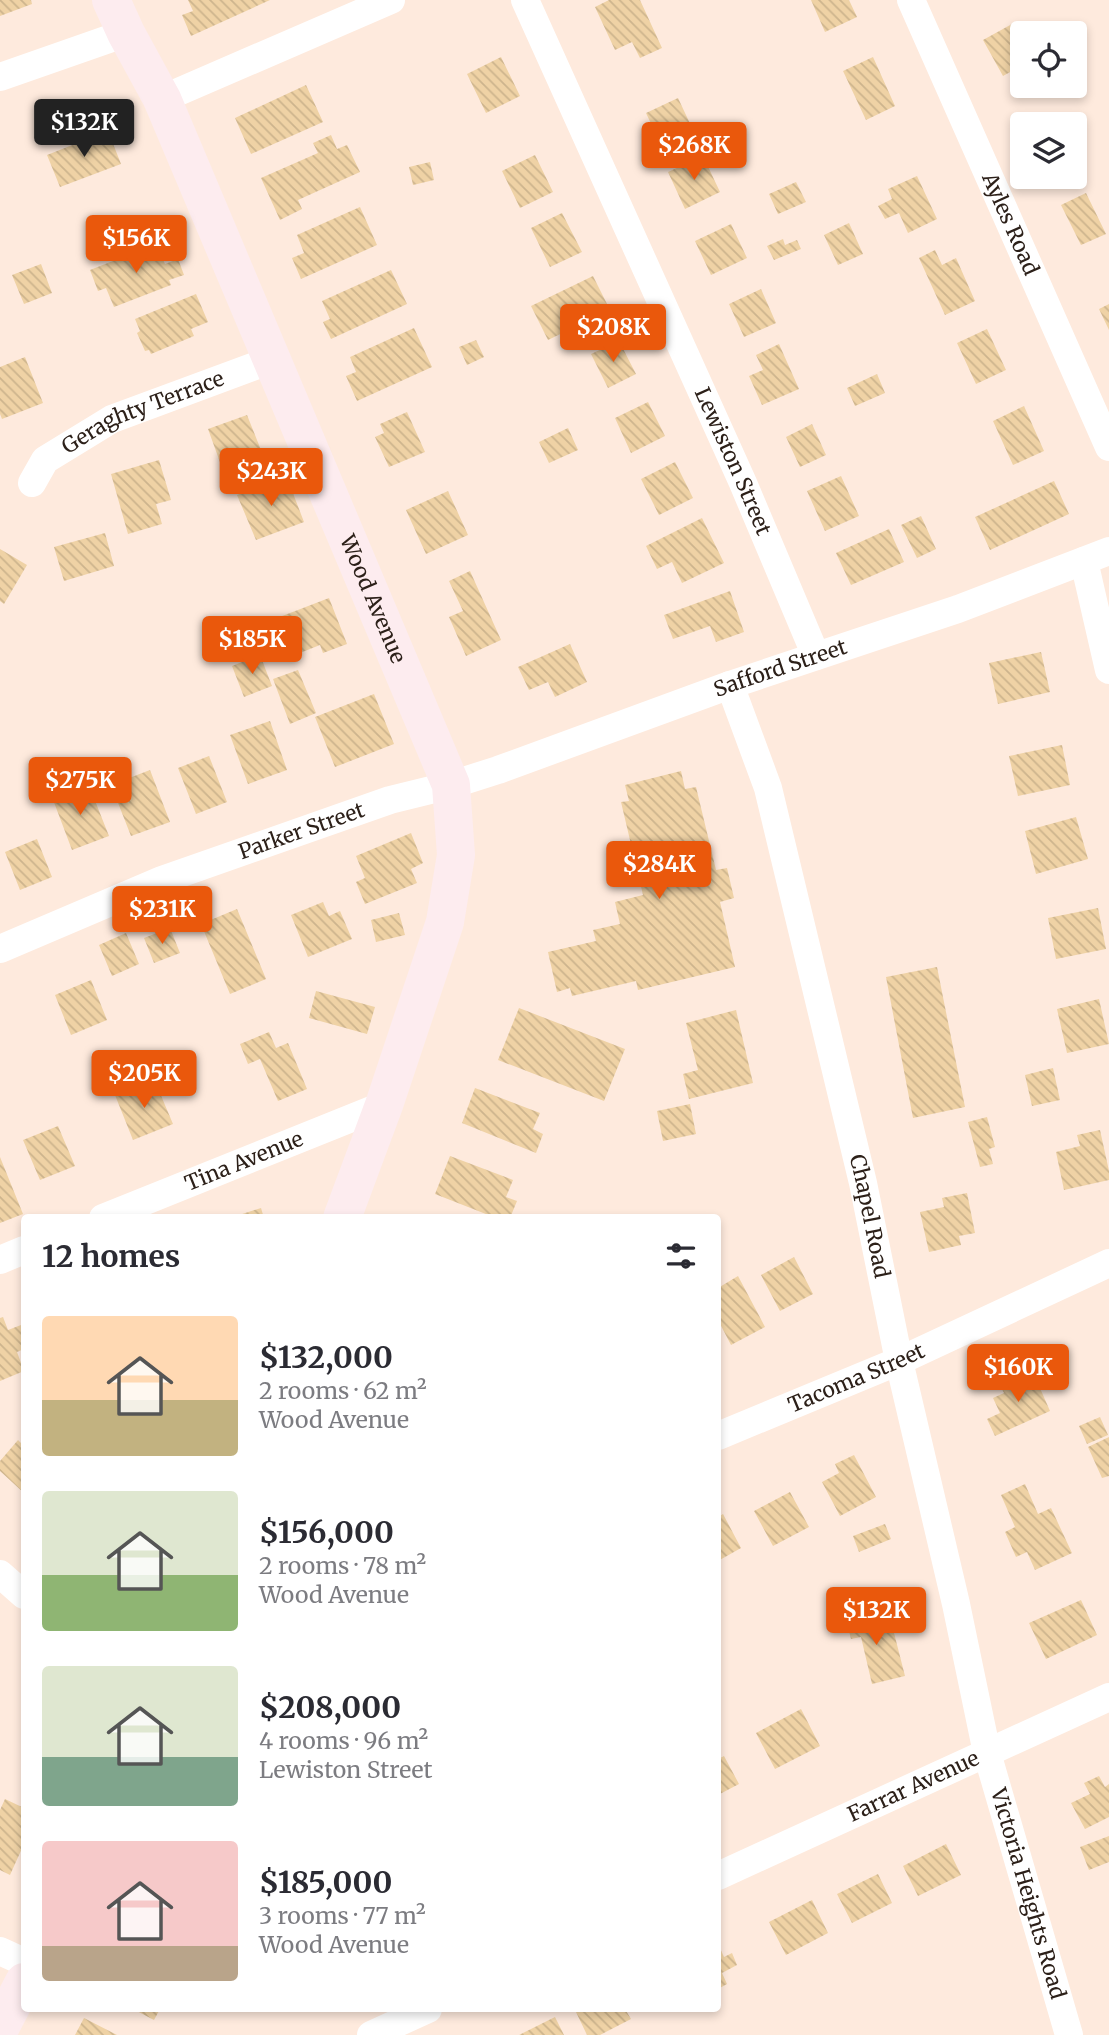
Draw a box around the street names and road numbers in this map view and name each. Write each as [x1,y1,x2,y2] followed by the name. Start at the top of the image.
[976,168,1045,279] street label: Ayles Road
[56,365,228,460] street label: Geraghty Terrace
[689,383,777,539] street label: Lewiston Street
[334,530,412,667] street label: Wood Avenue
[710,633,850,703] street label: Safford Street
[235,796,368,865] street label: Parker Street
[181,1125,307,1197] street label: Tina Avenue
[844,1152,896,1281] street label: Chapel Road
[784,1337,929,1418] street label: Tacoma Street
[843,1744,983,1828] street label: Farrar Avenue
[985,1784,1072,2002] street label: Victoria Heights Road

